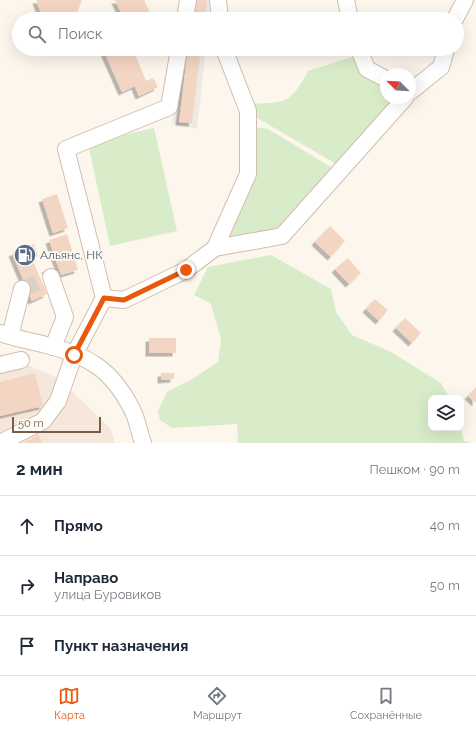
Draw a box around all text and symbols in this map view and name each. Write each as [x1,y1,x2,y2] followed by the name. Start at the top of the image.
[12,12,464,56] search box
[26,23,48,45] icon: search
[58,25,103,43] text: Поиск
[380,68,416,104] north arrow
[12,242,38,268] fuel station icon: Альянс, НК
[40,248,103,262] place label: Альянс, НК
[177,261,195,279] route end
[65,346,83,364] route start
[428,395,464,431] map controls
[428,395,464,431] button: layers
[12,415,101,434] scale bar
[18,417,44,430] text: 50 m
[16,459,63,479] text: 2 мин
[370,462,460,477] text: Пешком · 90 m
[16,515,38,537] icon: ahead
[54,517,103,535] text: Прямо
[430,518,460,533] text: 40 m
[54,569,118,587] text: Направо
[16,575,38,597] icon: right
[430,578,460,593] text: 50 m
[54,587,161,602] text: улица Буровиков
[16,635,38,657] icon: arrive
[54,637,188,655] text: Пункт назначения
[54,685,85,722] tab: Карта
[193,685,242,722] tab: Маршрут
[350,685,422,722] tab: Сохранённые

